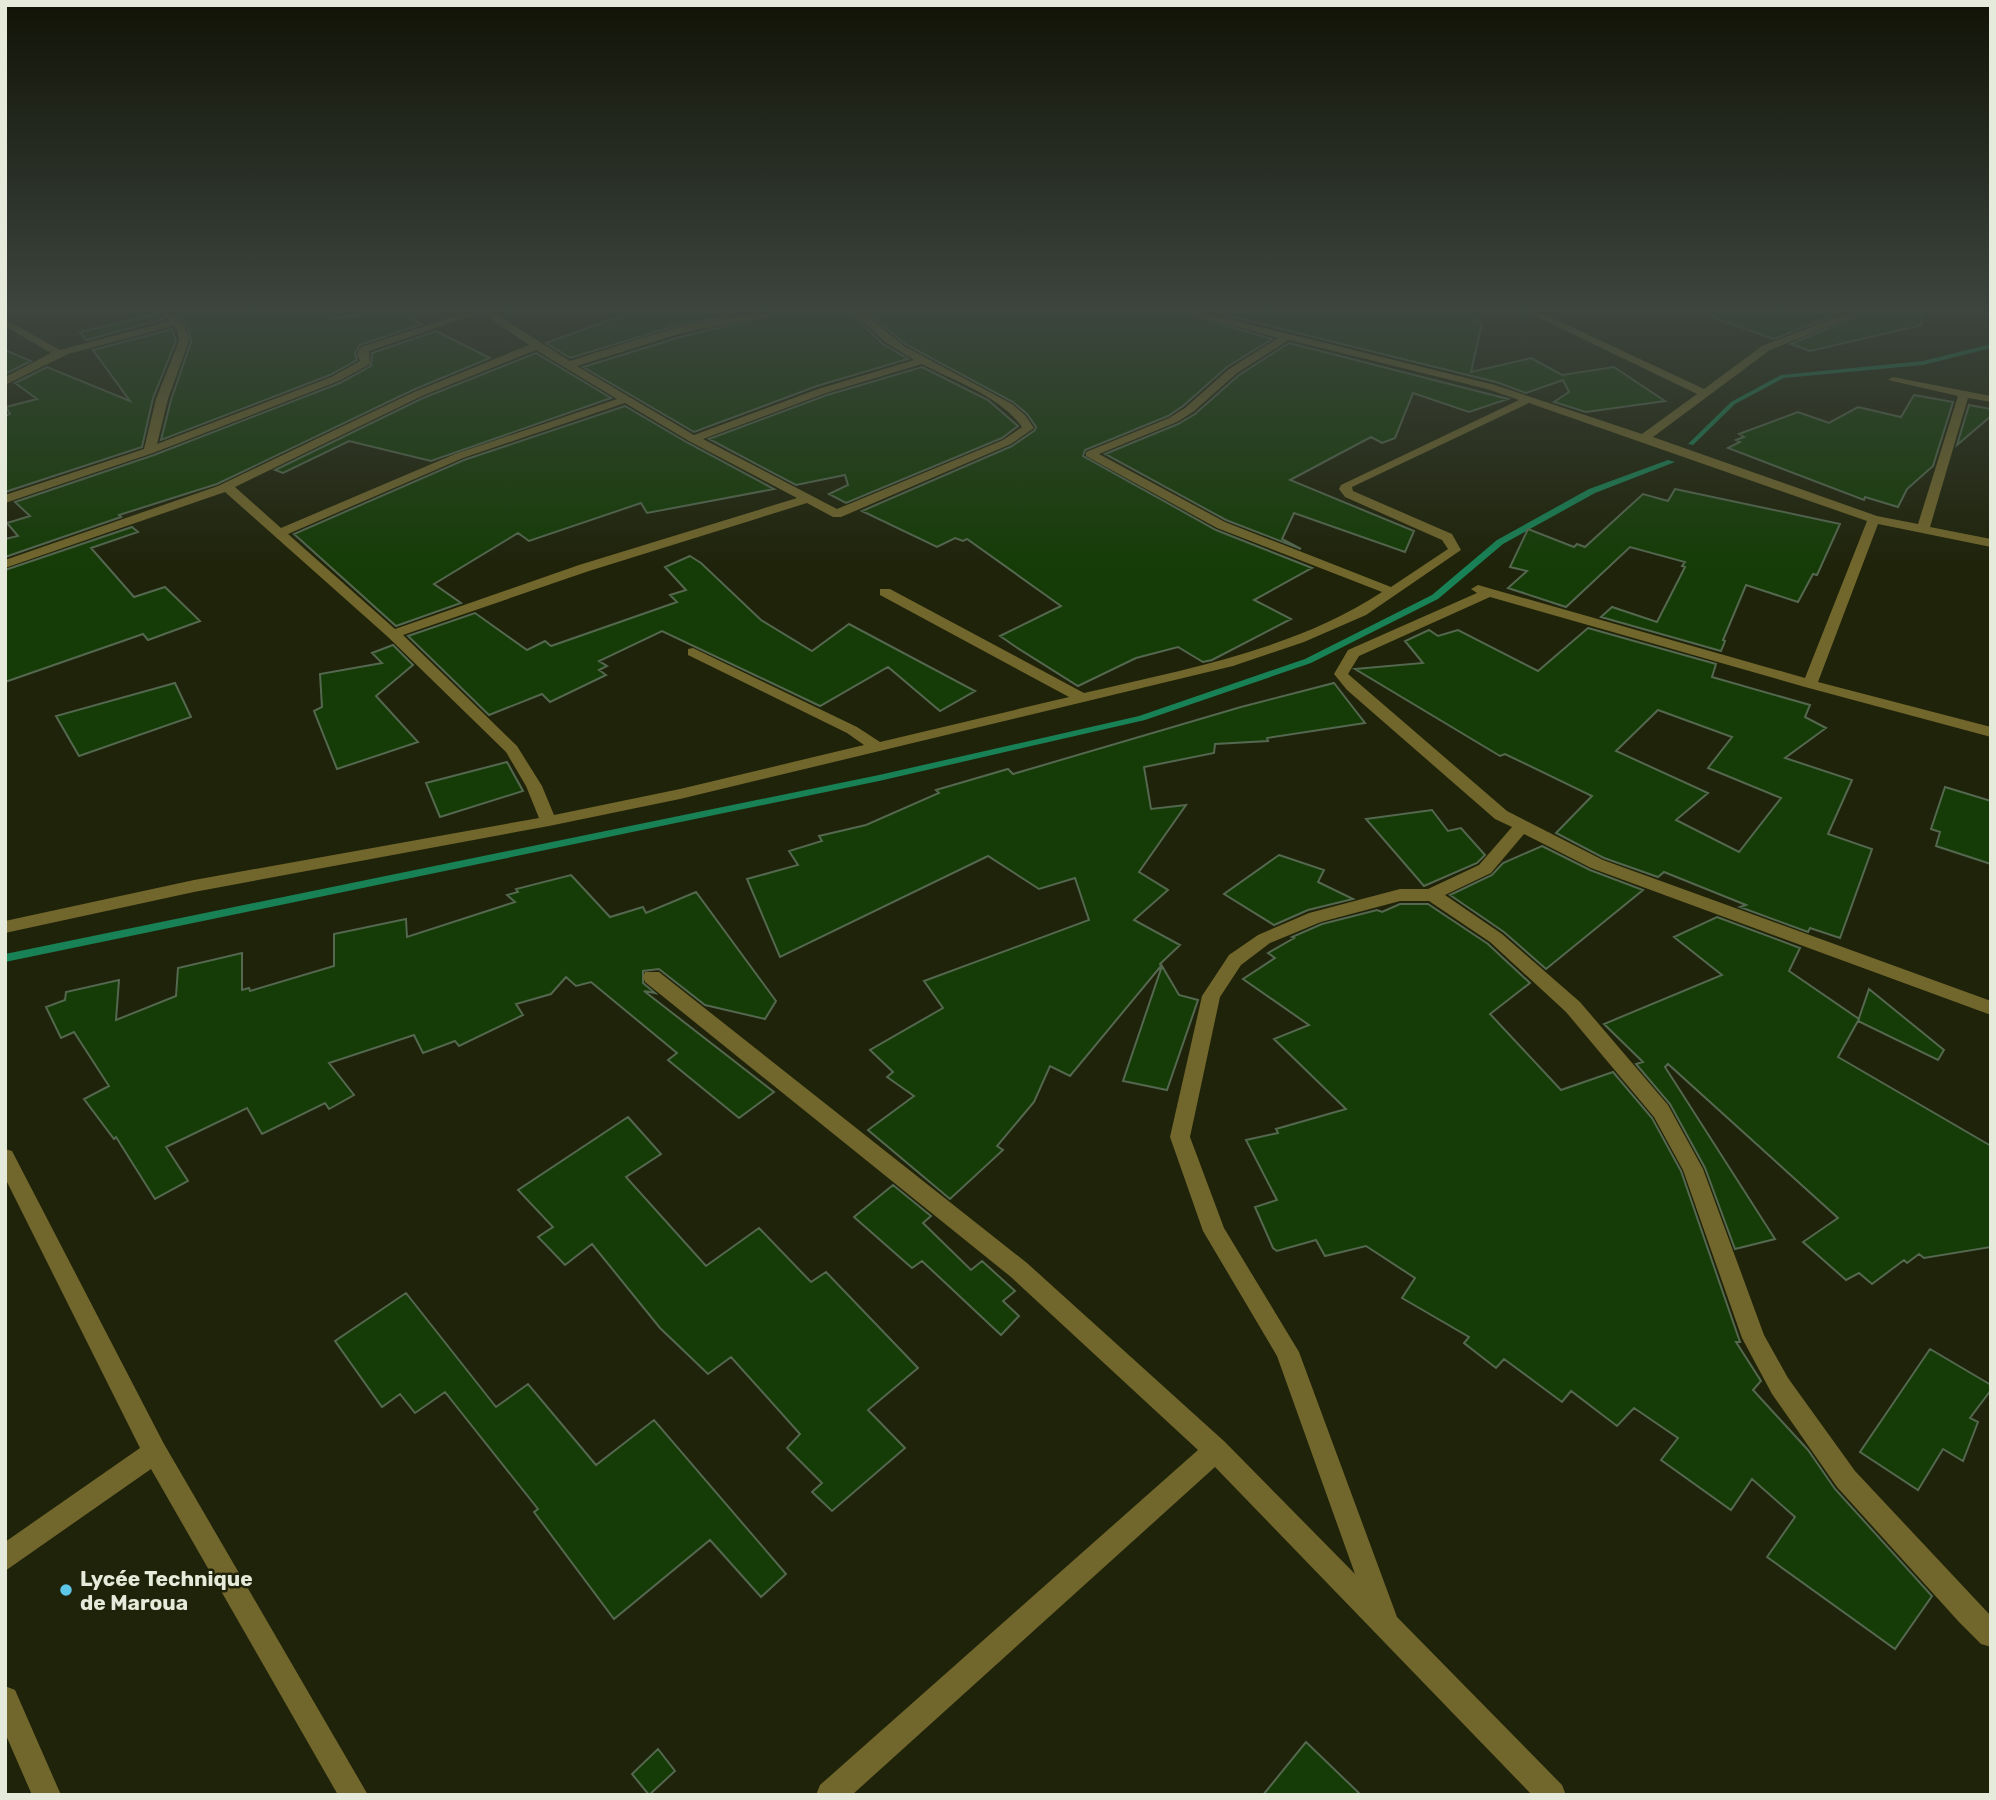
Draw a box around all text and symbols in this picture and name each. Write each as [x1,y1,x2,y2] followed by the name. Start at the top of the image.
[80,1566,253,1615] place label: Lycée Technique de Maroua
[58,1582,74,1598] marker: Lycée Technique de Maroua

